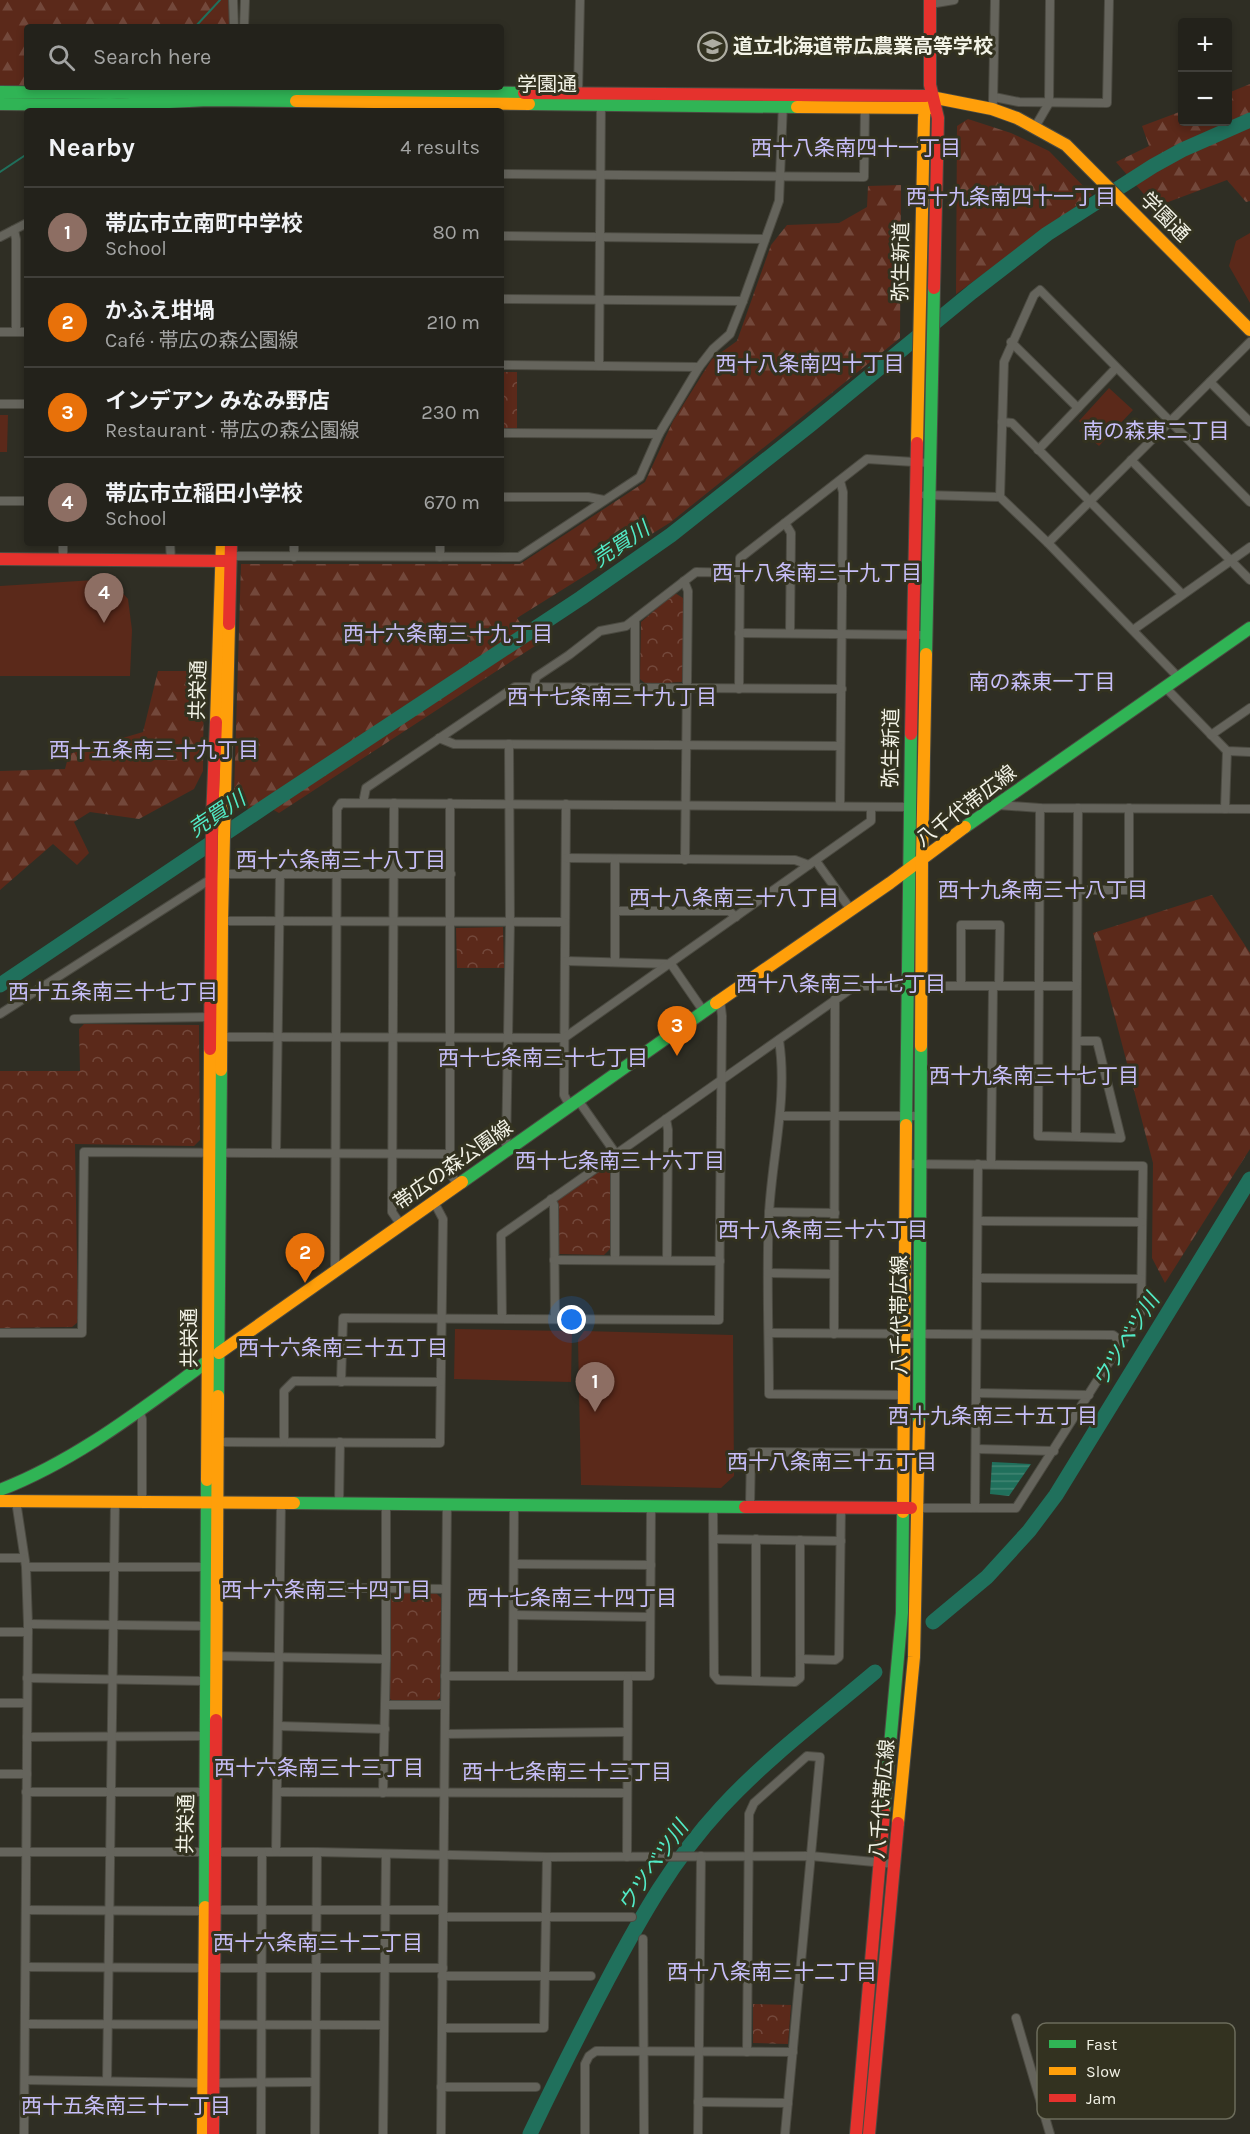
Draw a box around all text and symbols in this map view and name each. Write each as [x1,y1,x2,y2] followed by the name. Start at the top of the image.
[1178,18,1232,126] map controls
[1178,18,1232,72] button: +
[24,24,504,90] search box
[696,30,728,62] school or university icon: 道立北海道帯広農業高等学校
[733,35,993,58] place label: 道立北海道帯広農業高等学校
[45,41,78,74] icon: search
[93,44,211,70] text: Search here
[1178,72,1232,126] button: −
[517,73,577,96] street label: 学園通
[48,132,135,163] text: Nearby
[400,136,480,159] text: 4 results
[751,136,961,160] district label: 西十八条南四十一丁目
[906,185,1116,209] district label: 西十九条南四十一丁目
[1136,188,1194,246] street label: 学園通
[105,211,303,237] text: 帯広市立南町中学校
[64,221,71,244] text: 1
[432,221,480,244] text: 80 m
[889,222,913,302] street label: 弥生新道
[105,237,167,260] text: School
[105,298,215,324] text: かふえ坩堝
[61,311,74,334] text: 2
[426,311,480,334] text: 210 m
[105,329,298,352] text: Café · 帯広の森公園線
[716,352,905,376] district label: 西十八条南四十丁目
[105,388,330,414] text: インデアン みなみ野店
[61,401,74,424] text: 3
[421,401,480,424] text: 230 m
[105,419,360,442] text: Restaurant · 帯広の森公園線
[1083,419,1230,443] district label: 南の森東二丁目
[105,481,303,507] text: 帯広市立稲田小学校
[62,491,73,514] text: 4
[424,491,480,514] text: 670 m
[105,507,167,530] text: School
[588,515,655,572] water label: 売買川
[712,561,922,585] district label: 西十八条南三十九丁目
[84,574,124,623] pin: 4
[343,622,553,646] district label: 西十六条南三十九丁目
[185,660,211,720] street label: 共栄通
[969,670,1116,694] district label: 南の森東一丁目
[507,685,717,709] district label: 西十七条南三十九丁目
[879,708,903,788] street label: 弥生新道
[49,738,259,762] district label: 西十五条南三十九丁目
[911,761,1021,851] street label: 八千代帯広線
[184,785,251,842] water label: 売買川
[236,848,446,872] district label: 西十六条南三十八丁目
[938,878,1148,902] district label: 西十九条南三十八丁目
[629,886,839,910] district label: 西十八条南三十八丁目
[736,972,946,996] district label: 西十八条南三十七丁目
[8,980,218,1004] district label: 西十五条南三十七丁目
[658,1006,696,1056] pin: 3
[438,1046,648,1070] district label: 西十七条南三十七丁目
[929,1064,1139,1088] district label: 西十九条南三十七丁目
[389,1115,517,1215] street label: 帯広の森公園線
[515,1149,725,1173] district label: 西十七条南三十六丁目
[718,1218,928,1242] district label: 西十八条南三十六丁目
[286,1234,324,1283] pin: 2
[888,1255,911,1375] street label: 八千代帯広線
[1088,1287,1165,1391] water label: ウツベツ川
[557,1305,586,1334] your location
[178,1308,201,1368] street label: 共栄通
[238,1336,448,1360] district label: 西十六条南三十五丁目
[576,1362,614,1412] pin: 1
[888,1404,1098,1428] district label: 西十九条南三十五丁目
[727,1450,937,1474] district label: 西十八条南三十五丁目
[221,1578,431,1602] district label: 西十六条南三十四丁目
[467,1586,677,1610] district label: 西十七条南三十四丁目
[865,1738,899,1860] street label: 八千代帯広線
[214,1756,424,1780] district label: 西十六条南三十三丁目
[462,1760,672,1784] district label: 西十七条南三十三丁目
[174,1794,198,1854] street label: 共栄通
[613,1814,694,1916] water label: ウツベツ川
[213,1931,423,1955] district label: 西十六条南三十二丁目
[667,1960,877,1984] district label: 西十八条南三十二丁目
[1037,2023,1235,2119] legend
[1086,2035,1117,2054] text: Fast
[1086,2062,1121,2081] text: Slow
[1086,2089,1116,2108] text: Jam
[21,2094,231,2118] district label: 西十五条南三十一丁目

